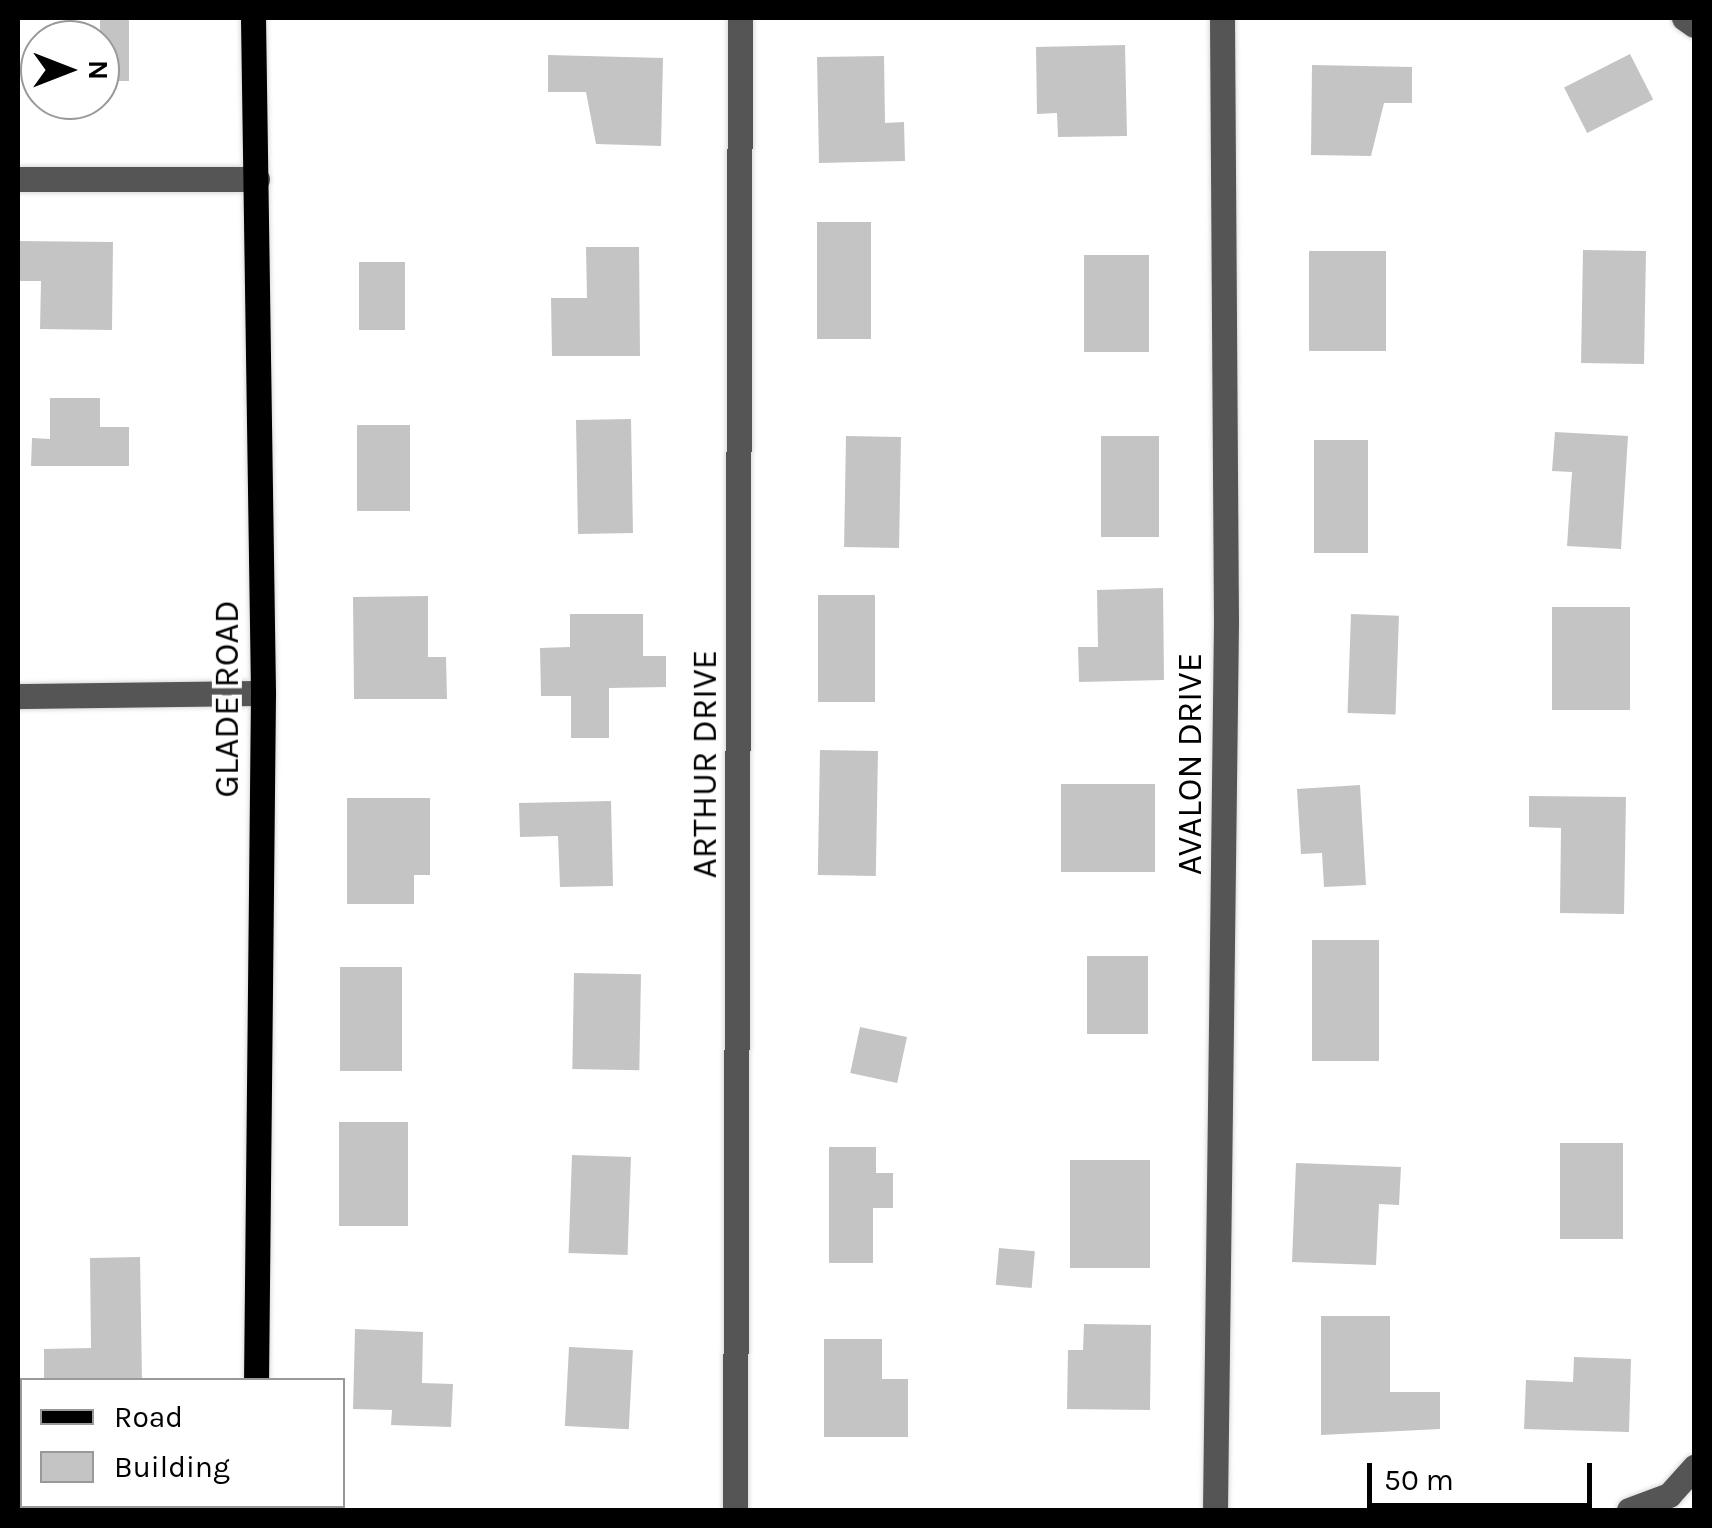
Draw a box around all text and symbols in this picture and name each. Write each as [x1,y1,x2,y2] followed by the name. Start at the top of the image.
[20,20,120,120] north arrow
[82,60,115,80] text: N
[206,600,248,798] street label: GLADE ROAD
[684,650,726,878] street label: ARTHUR DRIVE
[1169,653,1211,875] street label: AVALON DRIVE
[20,1378,345,1508] legend
[114,1399,183,1435] text: Road
[1372,1443,1597,1505] scale bar
[114,1449,230,1485] text: Building
[1384,1462,1454,1498] text: 50 m

